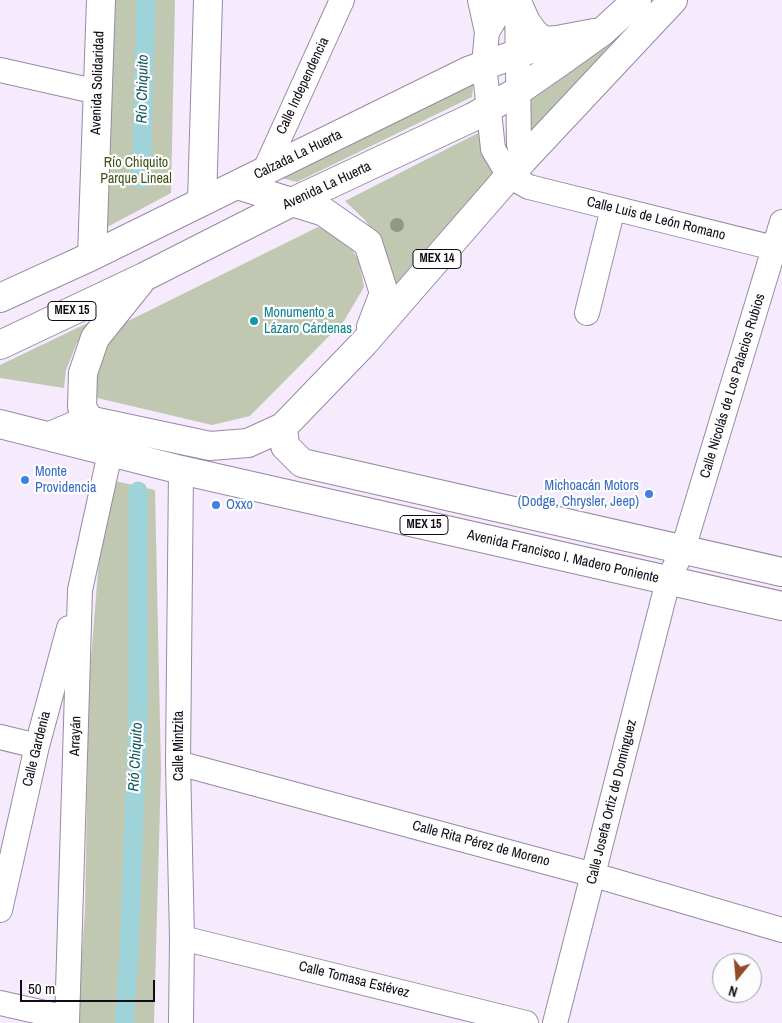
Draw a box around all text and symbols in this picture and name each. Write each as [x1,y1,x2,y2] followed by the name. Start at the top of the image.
[88,31,108,135] street label: Avenida Solidaridad
[273,35,333,137] street label: Calle Independencia
[133,54,153,124] water label: Río Chiquito
[251,126,345,184] street label: Calzada La Huerta
[100,155,172,188] park label: Río Chiquito Parque Lineal
[280,158,374,214] street label: Avenida La Huerta
[585,194,727,244] street label: Calle Luis de León Romano
[413,250,461,268] road number: MEX 14
[697,292,769,480] street label: Calle Nicolás de Los Palacios Rubios
[48,302,96,321] road number: MEX 15
[264,305,352,338] place label: Monumento a Lázaro Cárdenas
[248,315,260,327] marker: Monumento a Lázaro Cárdenas
[35,464,96,497] place label: Monte Providencia
[19,474,31,486] marker: Monte Providencia
[518,478,639,511] place label: Michoacán Motors (Dodge, Chrysler, Jeep)
[643,488,655,500] marker: Michoacán Motors (Dodge, Chrysler, Jeep)
[226,497,253,513] place label: Oxxo
[210,499,222,511] marker: Oxxo
[400,516,448,534] road number: MEX 15
[465,527,661,587] street label: Avenida Francisco I. Madero Poniente
[20,710,54,788] street label: Calle Gardenia
[171,711,187,781] street label: Calle Mintzita
[67,716,85,756] street label: Arrayán
[583,718,641,886] street label: Calle Josefa Ortiz de Domínguez
[125,722,147,792] water label: Rió Chiquito
[410,818,552,870] street label: Calle Rita Pérez de Moreno
[712,953,762,1003] north arrow
[297,958,411,1002] street label: Calle Tomasa Estévez
[22,970,158,1002] scale bar
[28,978,55,999] text: 50 m
[726,982,740,1001] text: N

